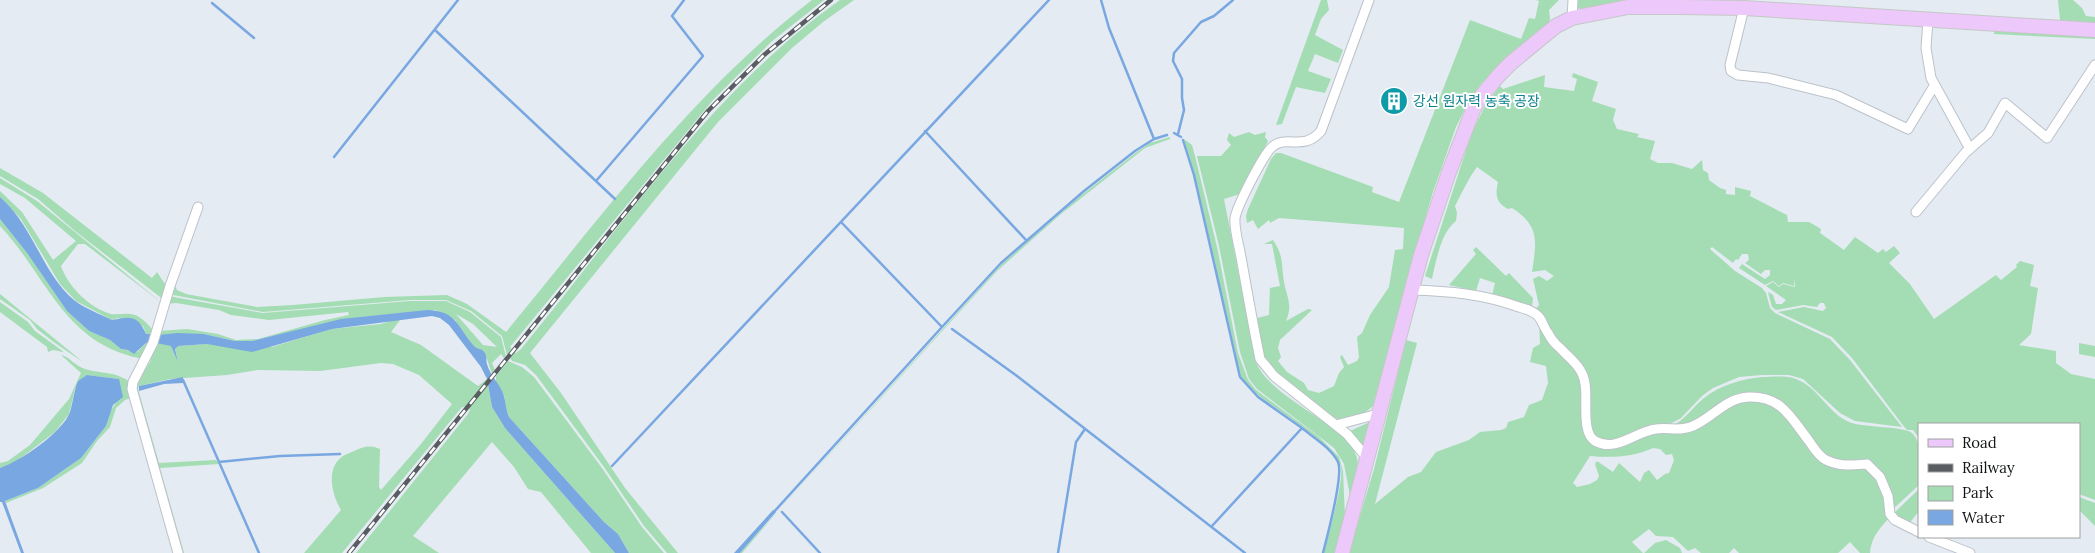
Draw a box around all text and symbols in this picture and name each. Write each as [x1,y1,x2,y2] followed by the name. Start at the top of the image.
[1379,86,1409,116] building icon: 강선 원자력 농축 공장
[1413,92,1540,110] place label: 강선 원자력 농축 공장
[1918,423,2080,538] legend
[1962,433,1997,452] text: Road
[1962,458,2015,477] text: Railway
[1962,483,1993,502] text: Park
[1962,508,2005,527] text: Water

